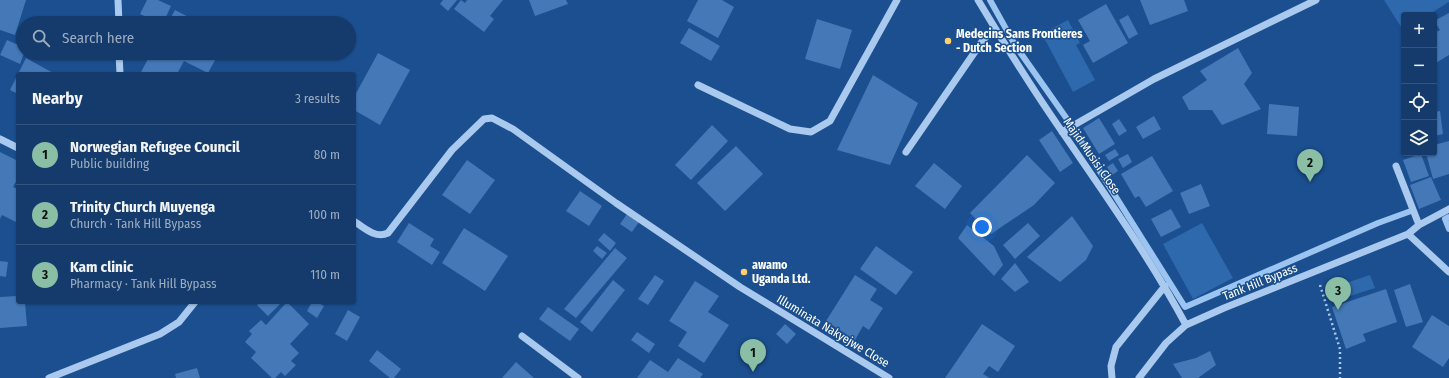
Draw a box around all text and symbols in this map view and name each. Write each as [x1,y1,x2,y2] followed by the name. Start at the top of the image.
[1401,12,1437,156] map controls
[1401,12,1437,48] button: +
[16,16,356,60] search box
[30,27,52,49] icon: search
[956,27,1083,55] place label: Medecins Sans Frontieres - Dutch Section
[62,29,134,47] text: Search here
[943,36,953,46] marker: Medecins Sans Frontieres - Dutch Section
[1401,48,1437,84] button: −
[1401,84,1437,120] button: locate
[32,88,83,109] text: Nearby
[295,91,340,106] text: 3 results
[1060,115,1124,197] street label: Majid Musisi Close
[1401,120,1437,156] button: layers
[70,138,240,156] text: Norwegian Refugee Council
[42,147,48,162] text: 1
[314,147,340,162] text: 80 m
[1297,149,1323,182] pin: 2
[70,156,149,171] text: Public building
[70,198,215,216] text: Trinity Church Muyenga
[42,207,48,222] text: 2
[308,207,340,222] text: 100 m
[70,216,201,231] text: Church · Tank Hill Bypass
[972,217,992,237] your location
[70,258,133,276] text: Kam clinic
[752,258,811,286] place label: awamo Uganda Ltd.
[1221,261,1299,303] street label: Tank Hill Bypass
[42,267,48,282] text: 3
[310,267,340,282] text: 110 m
[739,267,749,277] marker: awamo Uganda Ltd.
[70,276,217,291] text: Pharmacy · Tank Hill Bypass
[1325,277,1351,310] pin: 3
[774,292,892,370] street label: Illuminata Nakyejwe Close
[740,339,766,372] pin: 1

